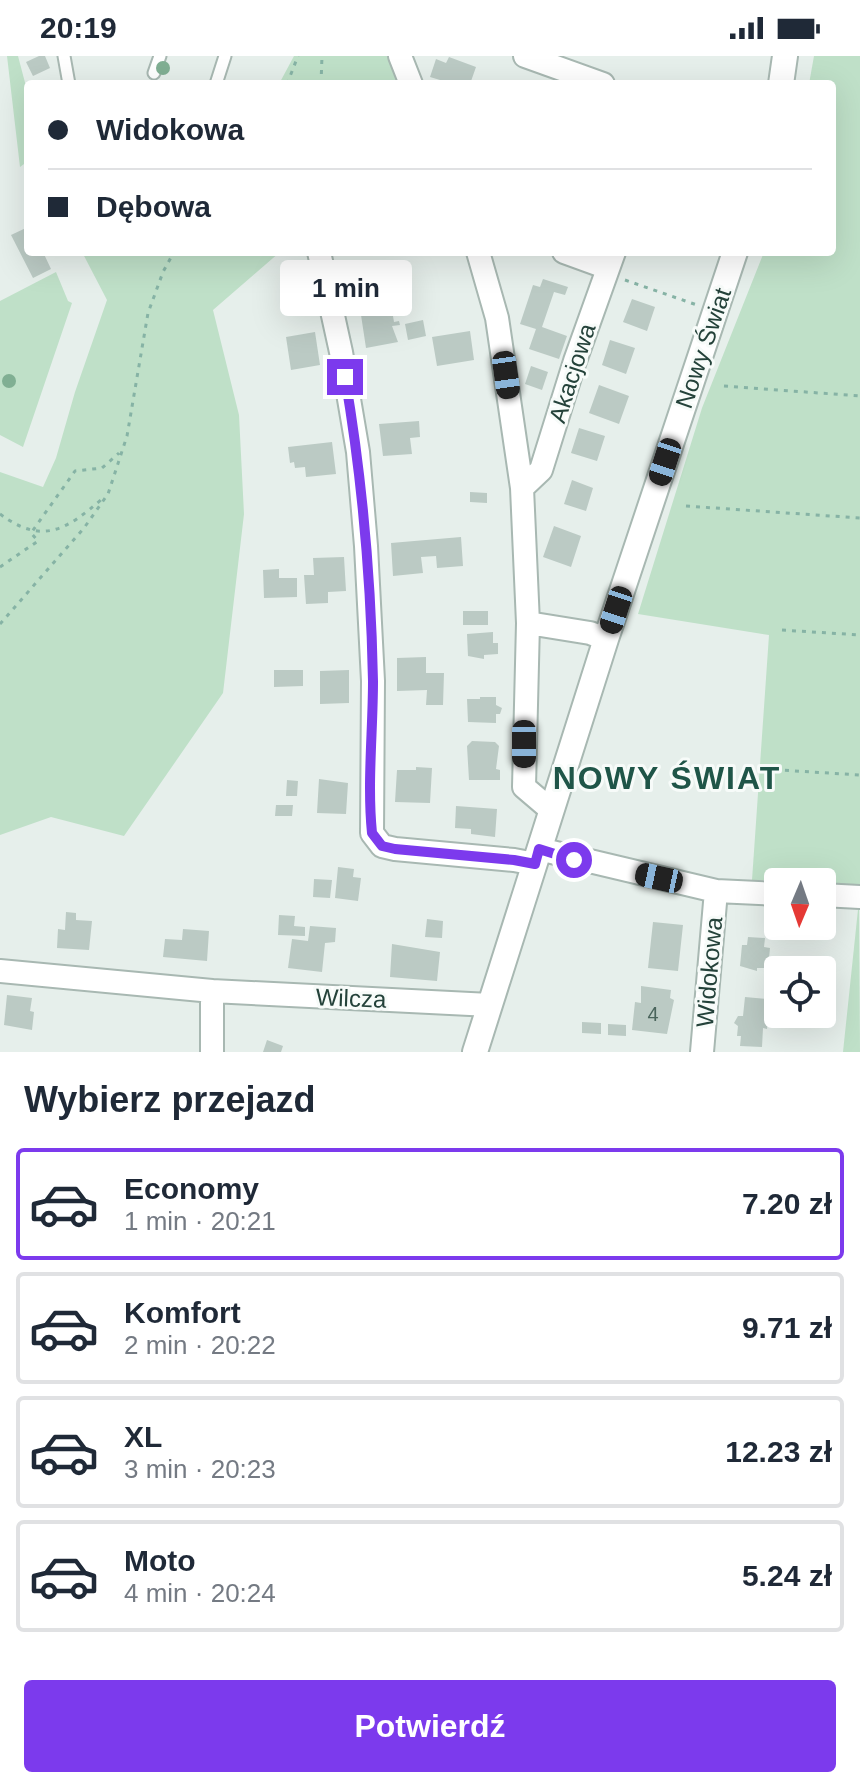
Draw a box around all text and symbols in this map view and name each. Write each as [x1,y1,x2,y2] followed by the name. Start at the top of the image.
[40,11,117,44] text: 20:19
[96,113,244,146] text: Widokowa
[96,190,211,223] text: Dębowa
[279,261,411,317] callout: 1 min
[312,273,380,303] text: 1 min
[670,284,736,412] street label: Nowy Świat
[543,319,601,426] street label: Akacjowa
[491,350,521,400] car
[327,359,363,395] route end
[646,435,684,489] car
[597,583,635,637] car
[512,720,536,768] car
[553,760,781,796] district label: NOWY ŚWIAT
[556,842,592,878] route start
[633,861,685,895] car
[764,868,836,940] north arrow
[764,868,836,1028] map controls
[691,915,727,1028] street label: Widokowa
[764,956,836,1028] button: locate
[315,983,387,1013] street label: Wilcza
[647,1003,659,1025] house number: 4
[24,1079,315,1120] text: Wybierz przejazd
[28,1168,100,1240] icon: car
[124,1172,259,1205] text: Economy
[742,1187,832,1220] text: 7.20 zł
[124,1206,276,1236] text: 1 min · 20:21
[28,1292,100,1364] icon: car
[124,1296,241,1329] text: Komfort
[742,1311,832,1344] text: 9.71 zł
[124,1330,276,1360] text: 2 min · 20:22
[28,1416,100,1488] icon: car
[124,1420,162,1453] text: XL
[725,1435,832,1468] text: 12.23 zł
[124,1454,276,1484] text: 3 min · 20:23
[28,1540,100,1612] icon: car
[124,1544,196,1577] text: Moto
[742,1559,832,1592] text: 5.24 zł
[124,1578,276,1608] text: 4 min · 20:24
[24,1680,836,1772] button: Potwierdź

